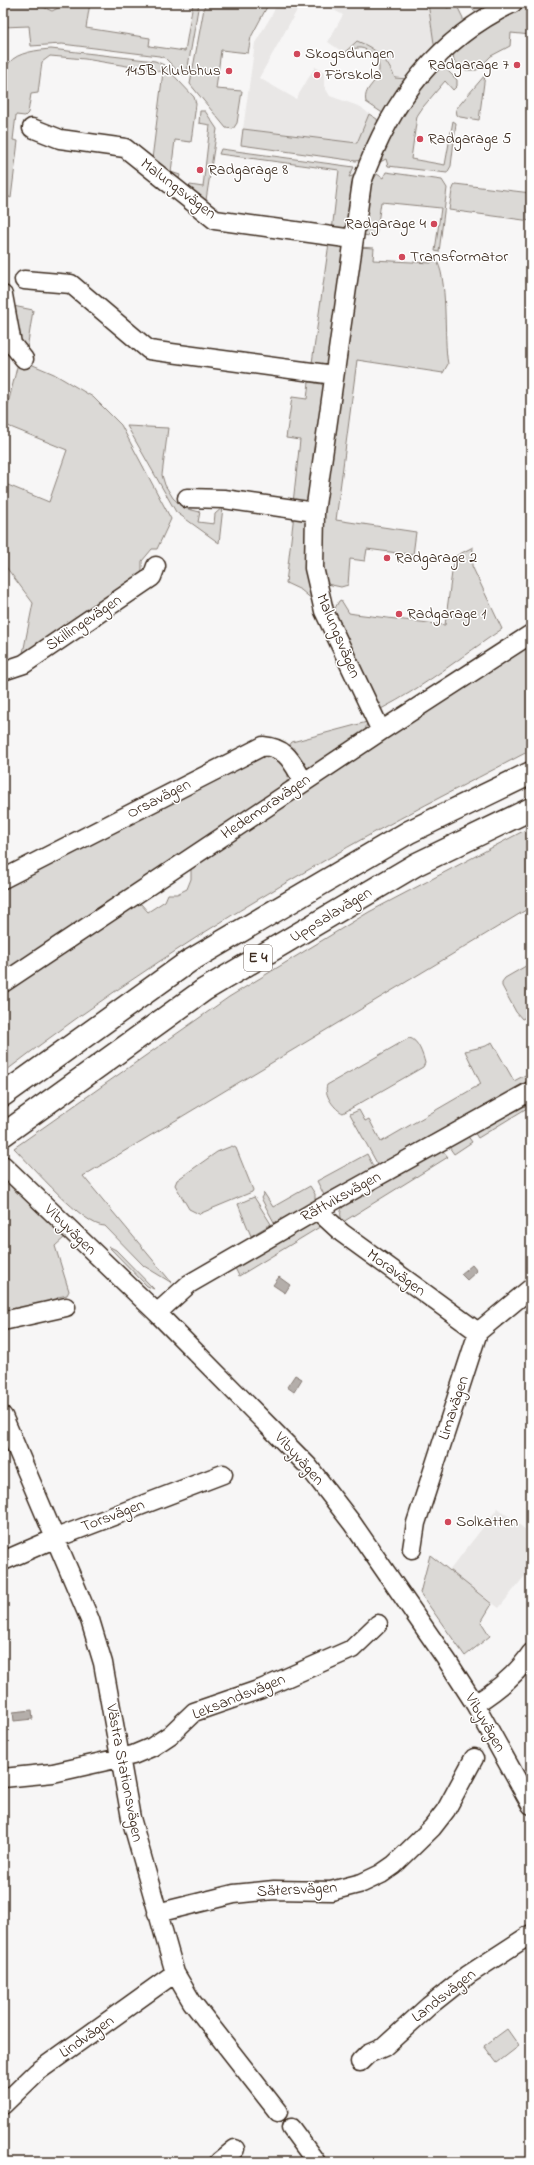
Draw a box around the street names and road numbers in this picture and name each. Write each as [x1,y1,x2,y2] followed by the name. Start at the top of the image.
[135,152,221,226] street label: Malungsvägen
[41,589,127,657] street label: Skillingevägen
[309,590,367,682] street label: Malungsvägen
[216,768,316,846] street label: Hedemoravägen
[123,773,195,825] street label: Orsavägen
[285,881,377,949] street label: Uppsalavägen
[244,945,272,971] road number: E 4
[297,1165,386,1229] street label: Rättviksvägen
[38,1198,102,1261] street label: Vibyvägen
[361,1243,431,1303] street label: Moravägen
[432,1373,476,1443] street label: Limavägen
[268,1426,330,1491] street label: Vibyvägen
[78,1493,148,1539] street label: Torsvägen
[189,1667,289,1727] street label: Leksandsvägen
[458,1688,512,1757] street label: Vibyvägen
[99,1701,149,1844] street label: Västra Stationsvägen
[256,1876,338,1904] street label: Sätersvägen
[407,1963,481,2029] street label: Landsvägen
[55,2009,119,2065] street label: Lindvägen

